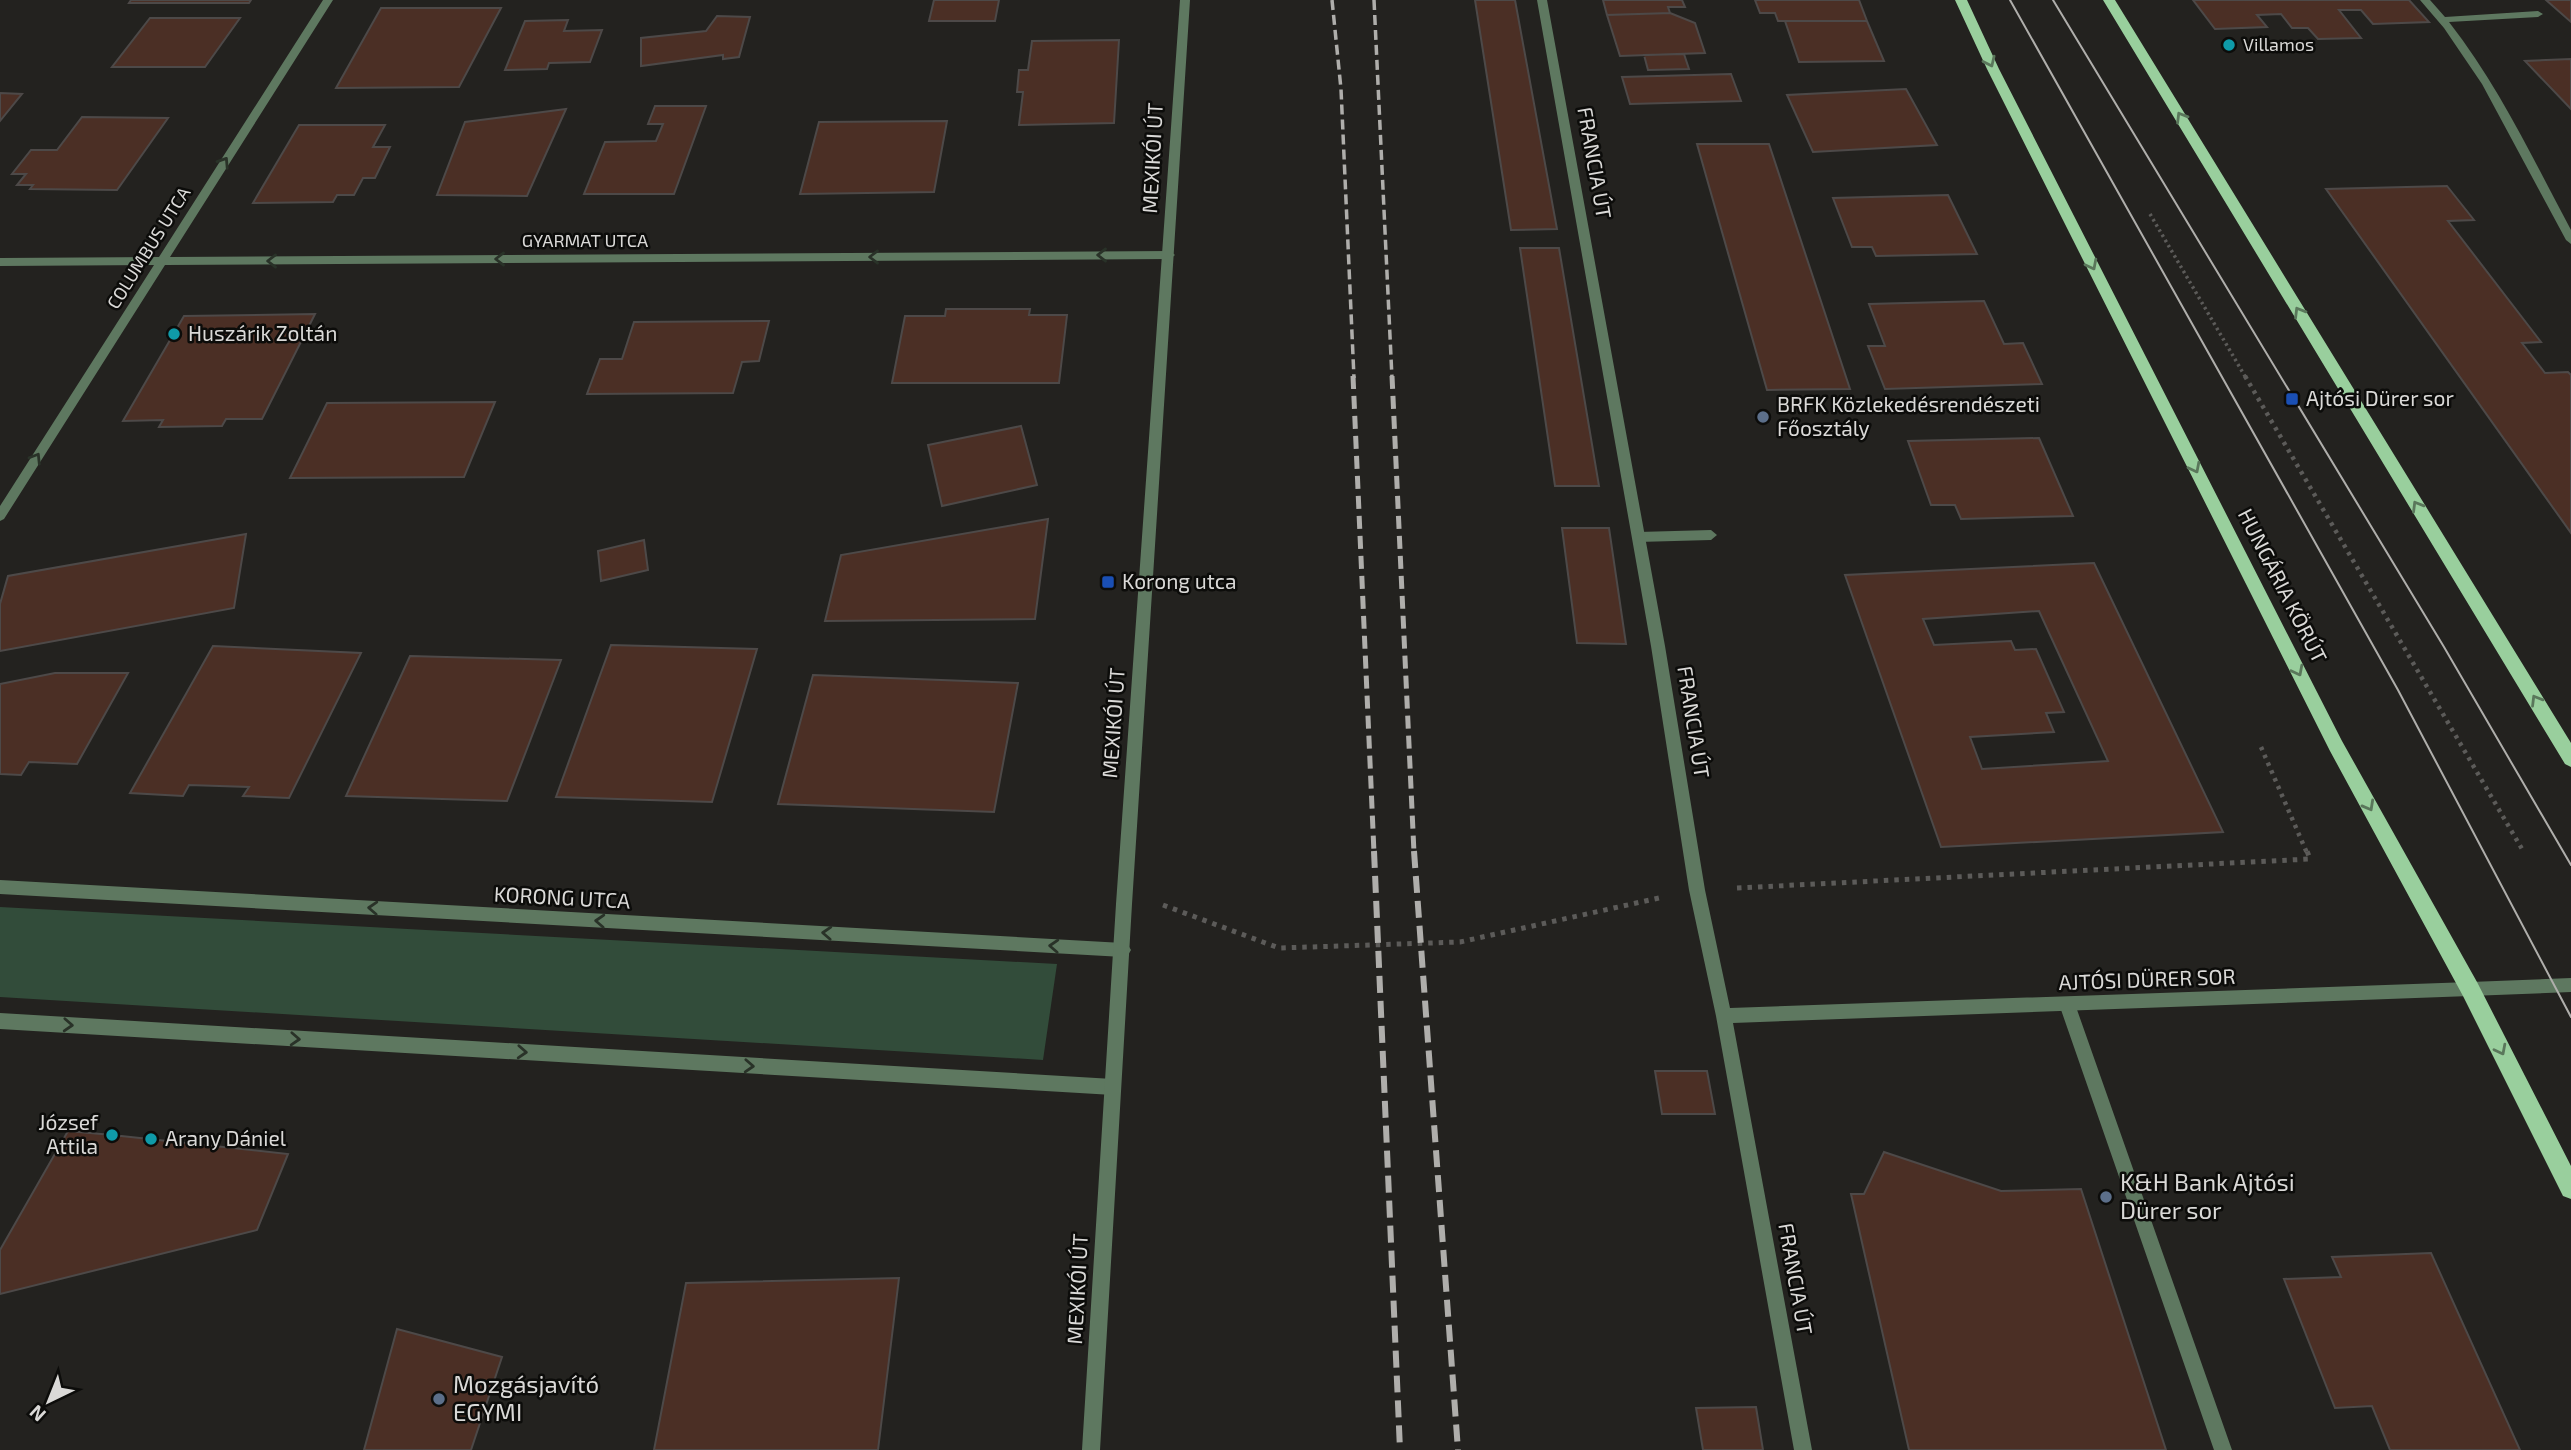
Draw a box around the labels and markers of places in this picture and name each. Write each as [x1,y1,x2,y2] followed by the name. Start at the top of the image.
[2243,33,2314,55] place label: Villamos
[2221,37,2237,53] marker: Villamos
[188,320,337,345] place label: Huszárik Zoltán
[166,326,182,342] marker: Huszárik Zoltán
[2306,385,2454,411] place label: Ajtósi Dürer sor
[1777,391,2040,440] place label: BRFK Közlekedésrendészeti Főosztály
[2284,391,2300,407] marker: Ajtósi Dürer sor
[1755,409,1771,425] marker: BRFK Közlekedésrendészeti Főosztály
[1122,568,1237,593] place label: Korong utca
[1100,574,1116,590] marker: Korong utca
[38,1109,99,1158] place label: József Attila
[165,1125,287,1150] place label: Arany Dániel
[104,1127,120,1143] marker: József Attila
[143,1131,159,1147] marker: Arany Dániel
[2120,1167,2295,1224] place label: K&H Bank Ajtósi Dürer sor
[2098,1189,2114,1205] marker: K&H Bank Ajtósi Dürer sor
[453,1369,599,1426] place label: Mozgásjavító EGYMI
[431,1391,447,1407] marker: Mozgásjavító EGYMI

